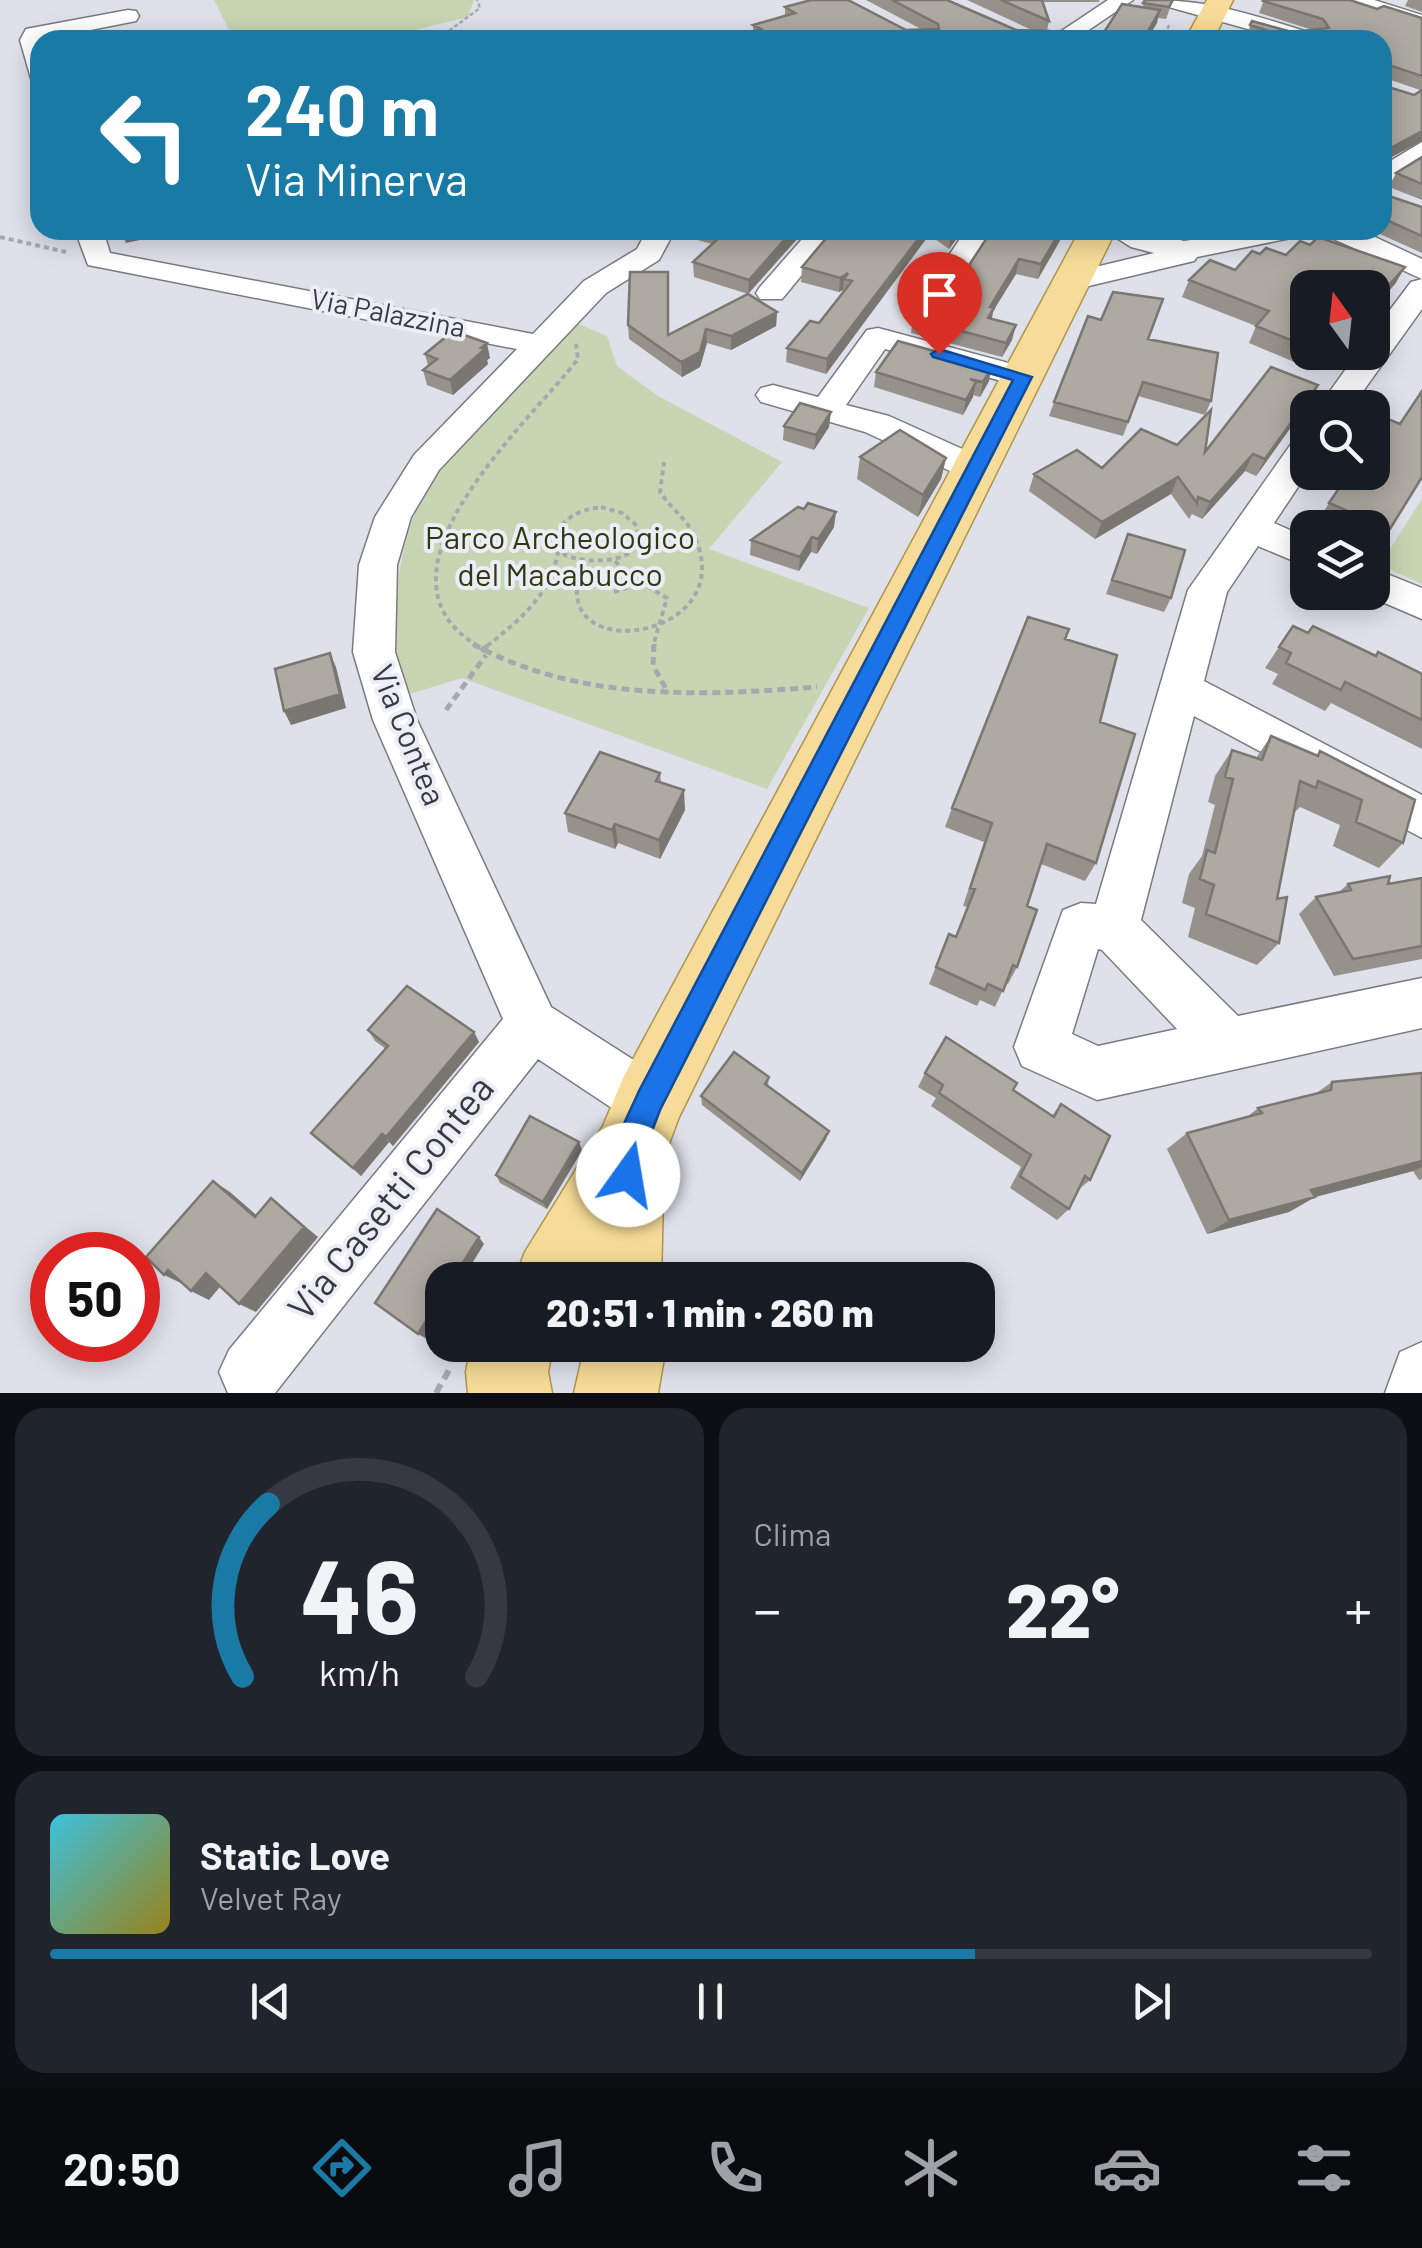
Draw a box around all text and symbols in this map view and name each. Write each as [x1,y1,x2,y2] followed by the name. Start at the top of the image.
[245,66,439,150] text: 240 m
[80,70,210,200] icon: left
[245,151,468,205] text: Via Minerva
[897,252,982,355] pin
[912,267,967,322] icon: arrive
[1290,270,1390,370] north arrow
[1290,270,1390,610] map controls
[308,280,468,344] street label: Via Palazzina
[1290,390,1390,490] button: search
[1290,510,1390,610] button: layers
[425,517,695,592] park label: Parco Archeologico del Macabucco
[364,658,455,810] street label: Via Contea
[277,1065,502,1328] street label: Via Casetti Contea
[576,1123,680,1227] position arrow
[30,1232,160,1362] speed limit sign: 50
[546,1289,874,1335] text: 20:51 · 1 min · 260 m
[754,1514,831,1552] text: Clima
[300,1530,419,1655] text: 46
[1006,1563,1119,1653] text: 22°
[754,1575,781,1641] text: −
[1344,1575,1372,1641] text: +
[319,1650,400,1693] text: km/h
[200,1832,390,1878] text: Static Love
[200,1878,342,1916] text: Velvet Ray
[243,1974,298,2029] icon: previous
[683,1974,738,2029] icon: pause
[1124,1974,1179,2029] icon: next
[307,2133,377,2203] icon: directions
[503,2133,573,2203] icon: music
[700,2133,770,2203] icon: phone
[896,2133,966,2203] icon: climate
[1092,2133,1162,2203] icon: car
[1289,2133,1359,2203] icon: filters
[63,2141,180,2195] text: 20:50

